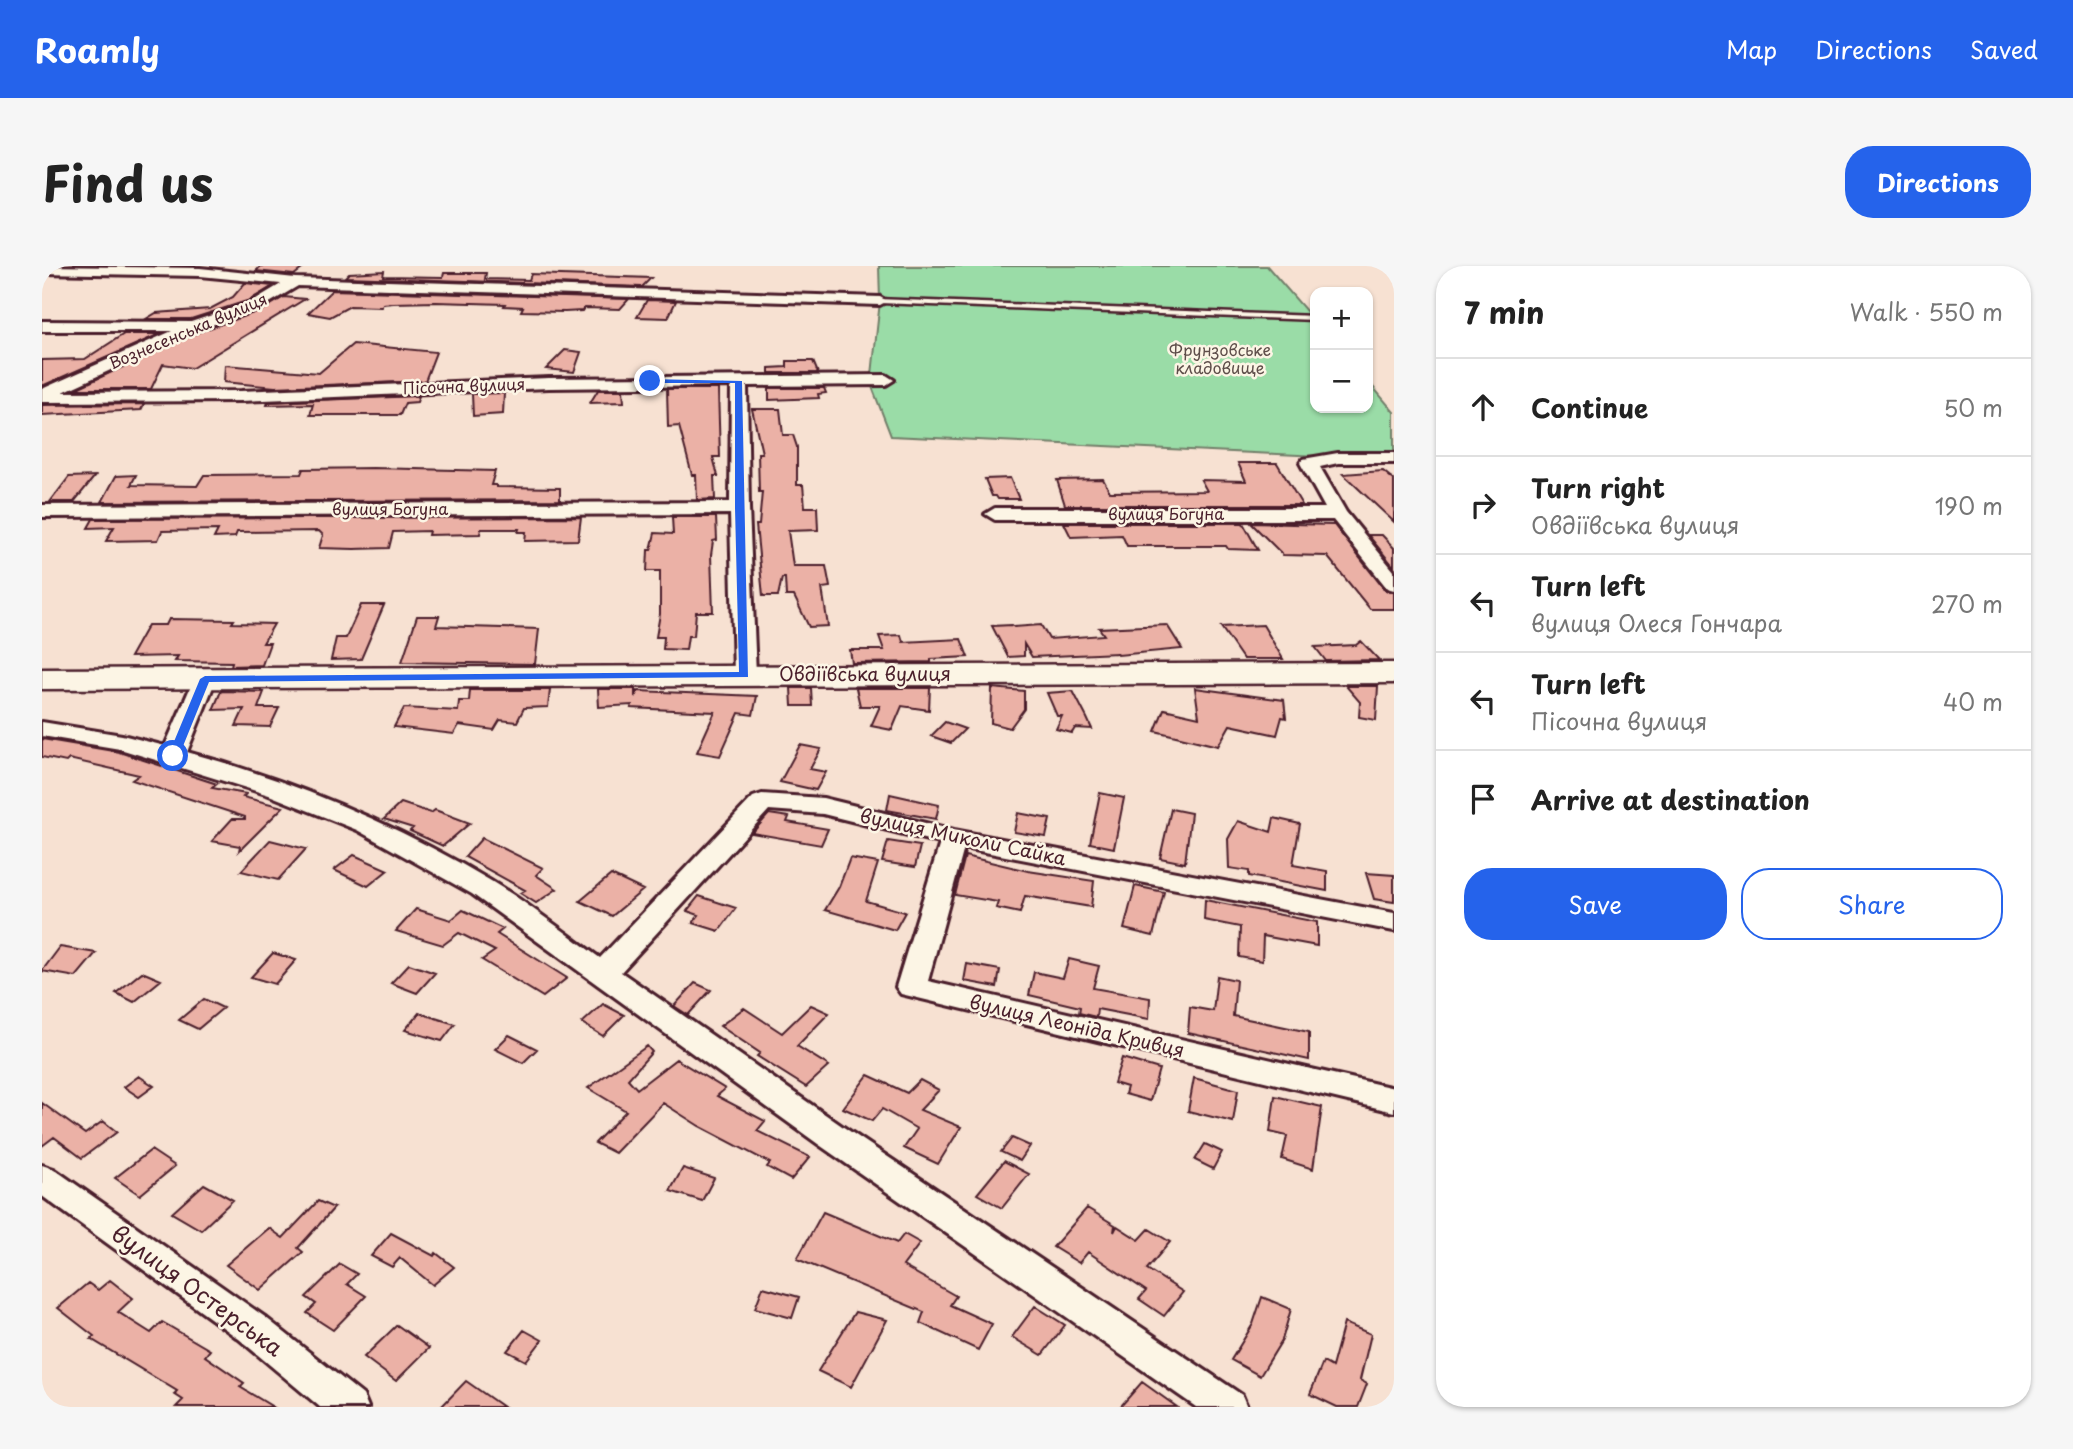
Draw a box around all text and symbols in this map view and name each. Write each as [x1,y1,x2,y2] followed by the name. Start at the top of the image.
[35,24,160,74] text: Roamly
[1726,31,1777,67] text: Map
[1815,31,1932,67] text: Directions
[1970,31,2038,67] text: Saved
[42,145,213,219] text: Find us
[1845,146,2031,218] button: Directions
[105,286,270,374] street label: Вознесенська вулиця
[1310,287,1373,413] map controls
[1310,287,1373,350] button: +
[1464,289,1545,334] text: 7 min
[1850,294,2003,329] text: Walk · 550 m
[1169,337,1271,379] park label: Фрунзовське кладовище
[1310,350,1373,413] button: −
[634,365,665,396] route end
[402,371,526,399] street label: Пісочна вулиця
[1464,388,1502,426] icon: ahead
[1531,388,1648,427] text: Continue
[1943,390,2003,425] text: 50 m
[1531,468,1665,507] text: Turn right
[1464,486,1502,524] icon: right
[1935,488,2003,523] text: 190 m
[332,496,448,520] street label: вулиця Богуна
[1108,501,1224,525] street label: вулиця Богуна
[1531,507,1739,542] text: Овдіївська вулиця
[1531,566,1646,605] text: Turn left
[1464,584,1502,622] icon: left
[1931,586,2003,621] text: 270 m
[1531,605,1782,640] text: вулиця Олеся Гончара
[779,659,951,687] street label: Овдіївська вулиця
[1531,664,1646,703] text: Turn left
[1464,682,1502,720] icon: left
[1943,684,2003,719] text: 40 m
[1531,703,1707,738] text: Пісочна вулиця
[157,740,188,771] route start
[1464,780,1502,818] icon: arrive
[1531,780,1810,819] text: Arrive at destination
[858,800,1069,872] street label: вулиця Миколи Сайка
[1464,868,1727,940] button: Save
[1741,868,2003,940] button: Share
[967,987,1187,1063] street label: вулиця Леоніда Кривця
[105,1215,292,1365] street label: вулиця Остерська

